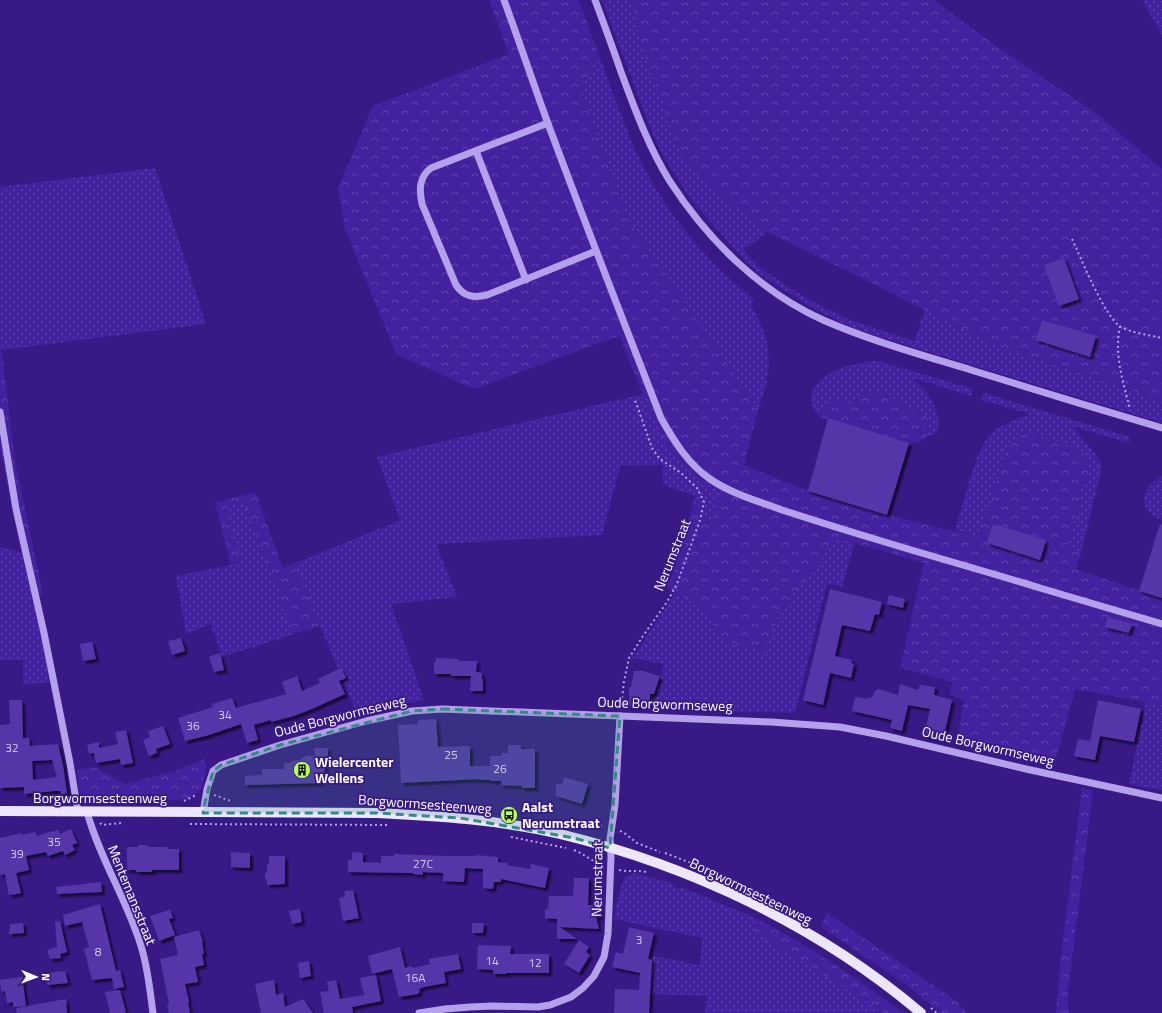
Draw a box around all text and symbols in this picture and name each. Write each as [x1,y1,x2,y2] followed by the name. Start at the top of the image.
[648,516,695,594] street label: Nerumstraat
[272,689,408,742] street label: Oude Borgwormseweg
[597,691,733,716] street label: Oude Borgwormseweg
[218,705,232,724] house number: 34
[186,716,200,735] house number: 36
[920,720,1056,771] street label: Oude Borgwormseweg
[5,738,19,757] house number: 32
[444,745,458,764] house number: 25
[315,751,393,788] place label: Wielercenter Wellens
[493,759,507,778] house number: 26
[292,760,312,780] building icon: Wielercenter Wellens
[33,787,167,808] street label: Borgwormsesteenweg
[357,788,493,819] street label: Borgwormsesteenweg
[522,796,600,833] place label: Aalst Nerumstraat
[499,805,519,825] bus stop icon: Aalst Nerumstraat
[47,832,61,851] house number: 35
[585,841,608,917] street label: Nerumstraat
[103,842,162,948] street label: Mentemansstraat
[10,844,24,863] house number: 39
[686,852,816,929] street label: Borgwormsesteenweg
[413,854,433,873] house number: 27C
[636,930,642,949] house number: 3
[95,942,102,961] house number: 8
[485,951,499,970] house number: 14
[528,953,542,972] house number: 12
[16,957,56,997] north arrow
[405,968,425,987] house number: 16A
[38,973,54,981] text: N

